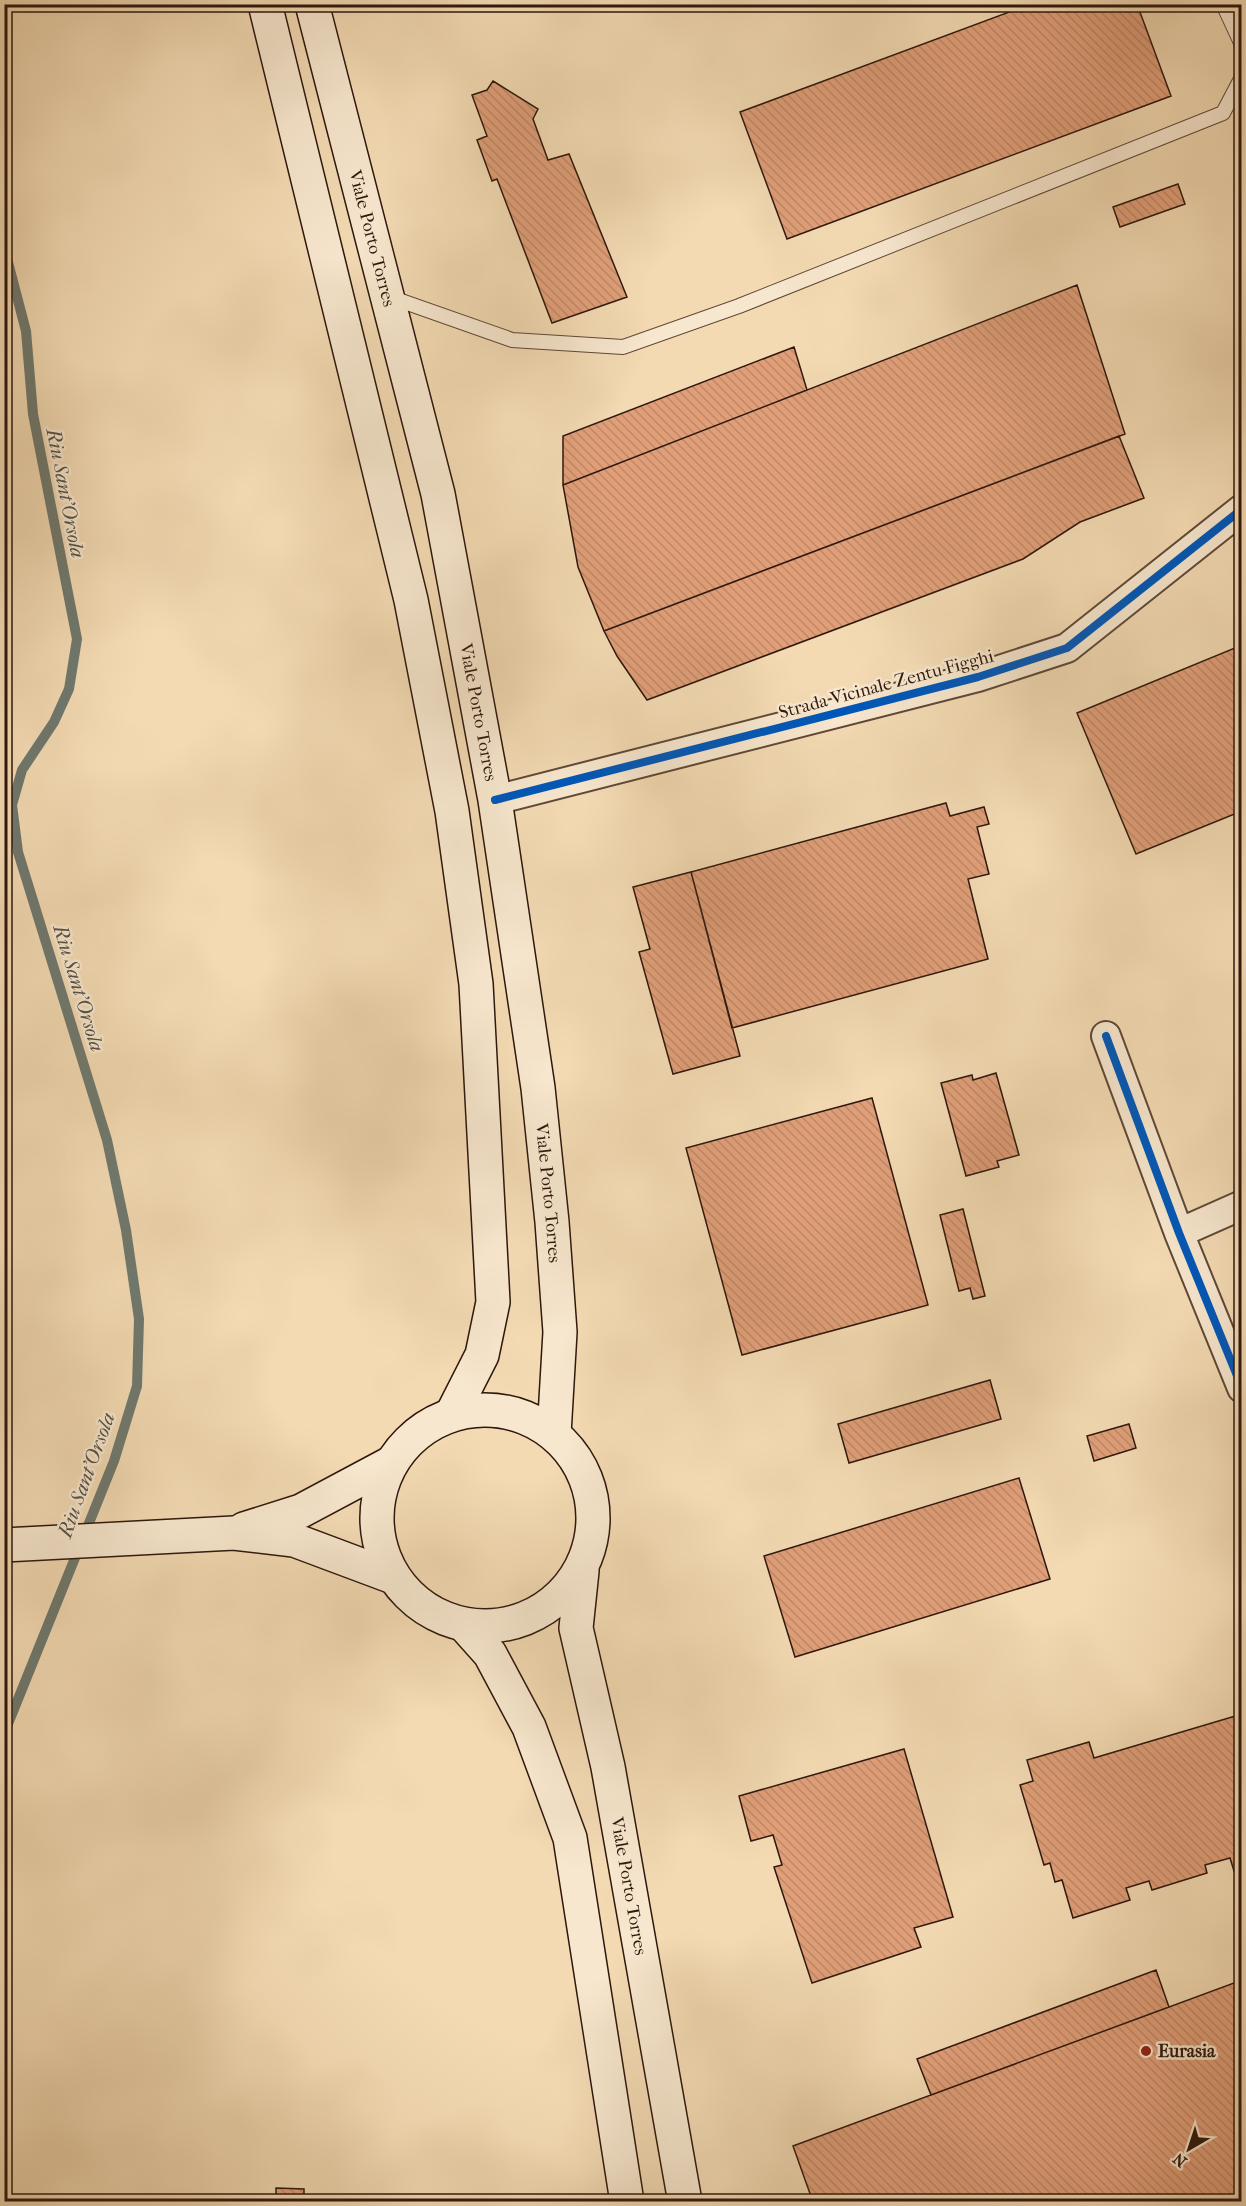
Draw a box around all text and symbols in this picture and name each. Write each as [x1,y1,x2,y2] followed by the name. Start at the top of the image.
[344,167,399,309] street label: Viale Porto Torres
[41,425,89,560] water label: Riu Sant'Orsola
[455,641,501,783] street label: Viale Porto Torres
[776,645,997,723] street label: Strada Vicinale Zentu Figghi
[48,920,109,1054] water label: Riu Sant'Orsola
[531,1121,565,1264] street label: Viale Porto Torres
[53,1410,120,1543] water label: Riu Sant'Orsola
[606,1815,651,1957] street label: Viale Porto Torres
[1158,2041,1216,2062] place label: Eurasia
[1139,2044,1153,2058] marker: Eurasia
[1159,2119,1219,2179] north arrow
[1169,2149,1191,2171] text: N

